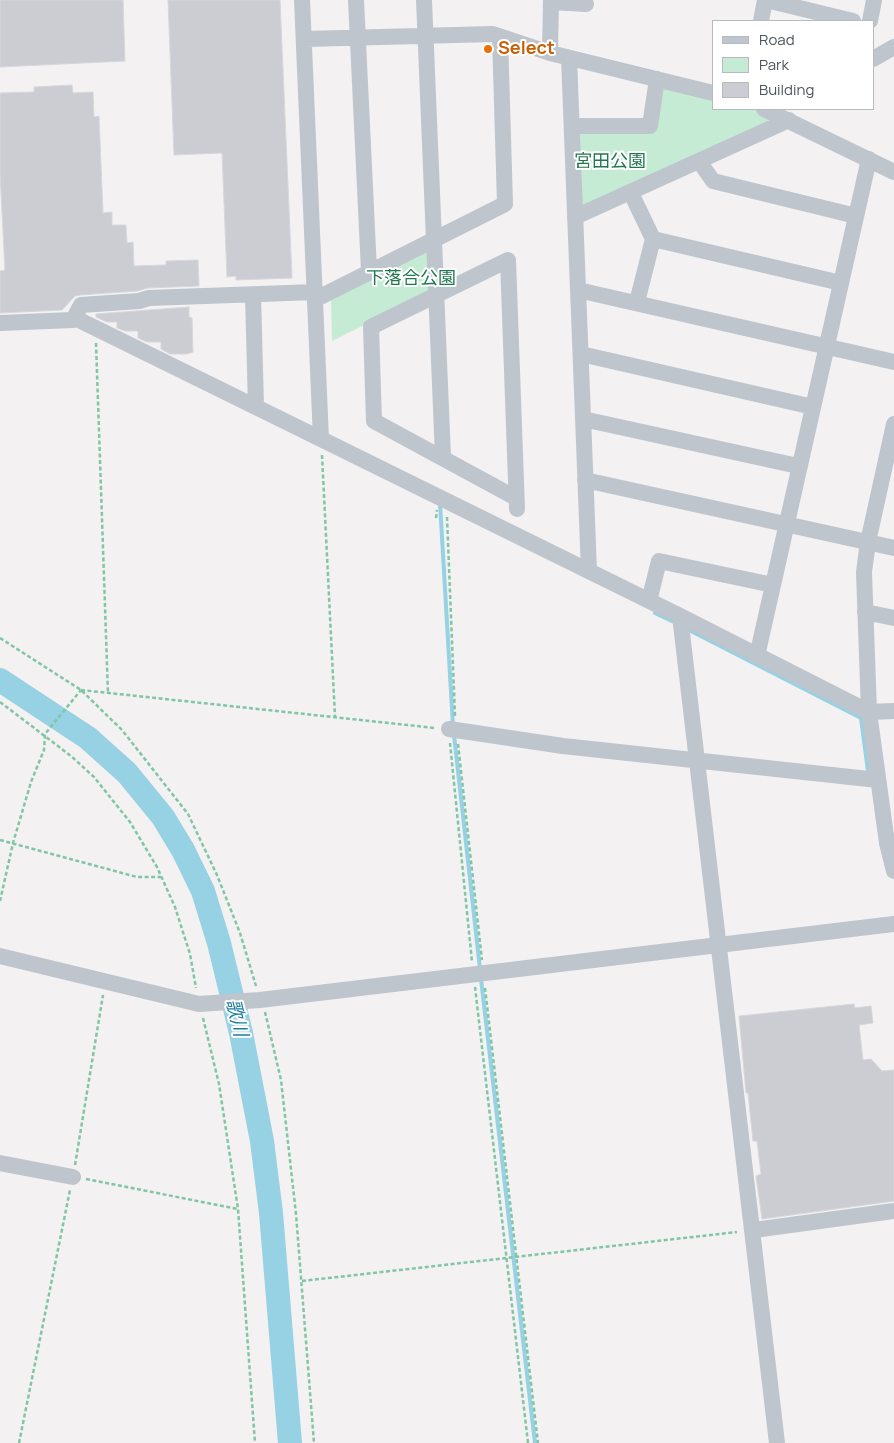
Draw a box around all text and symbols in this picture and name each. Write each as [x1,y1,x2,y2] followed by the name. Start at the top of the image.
[712,20,874,110] legend
[759,29,795,50] text: Road
[498,38,555,60] place label: Select
[482,43,494,55] marker: Select
[759,54,789,75] text: Park
[759,79,814,100] text: Building
[574,151,646,173] park label: 宮田公園
[366,268,456,290] park label: 下落合公園
[220,997,252,1039] water label: 歌川

